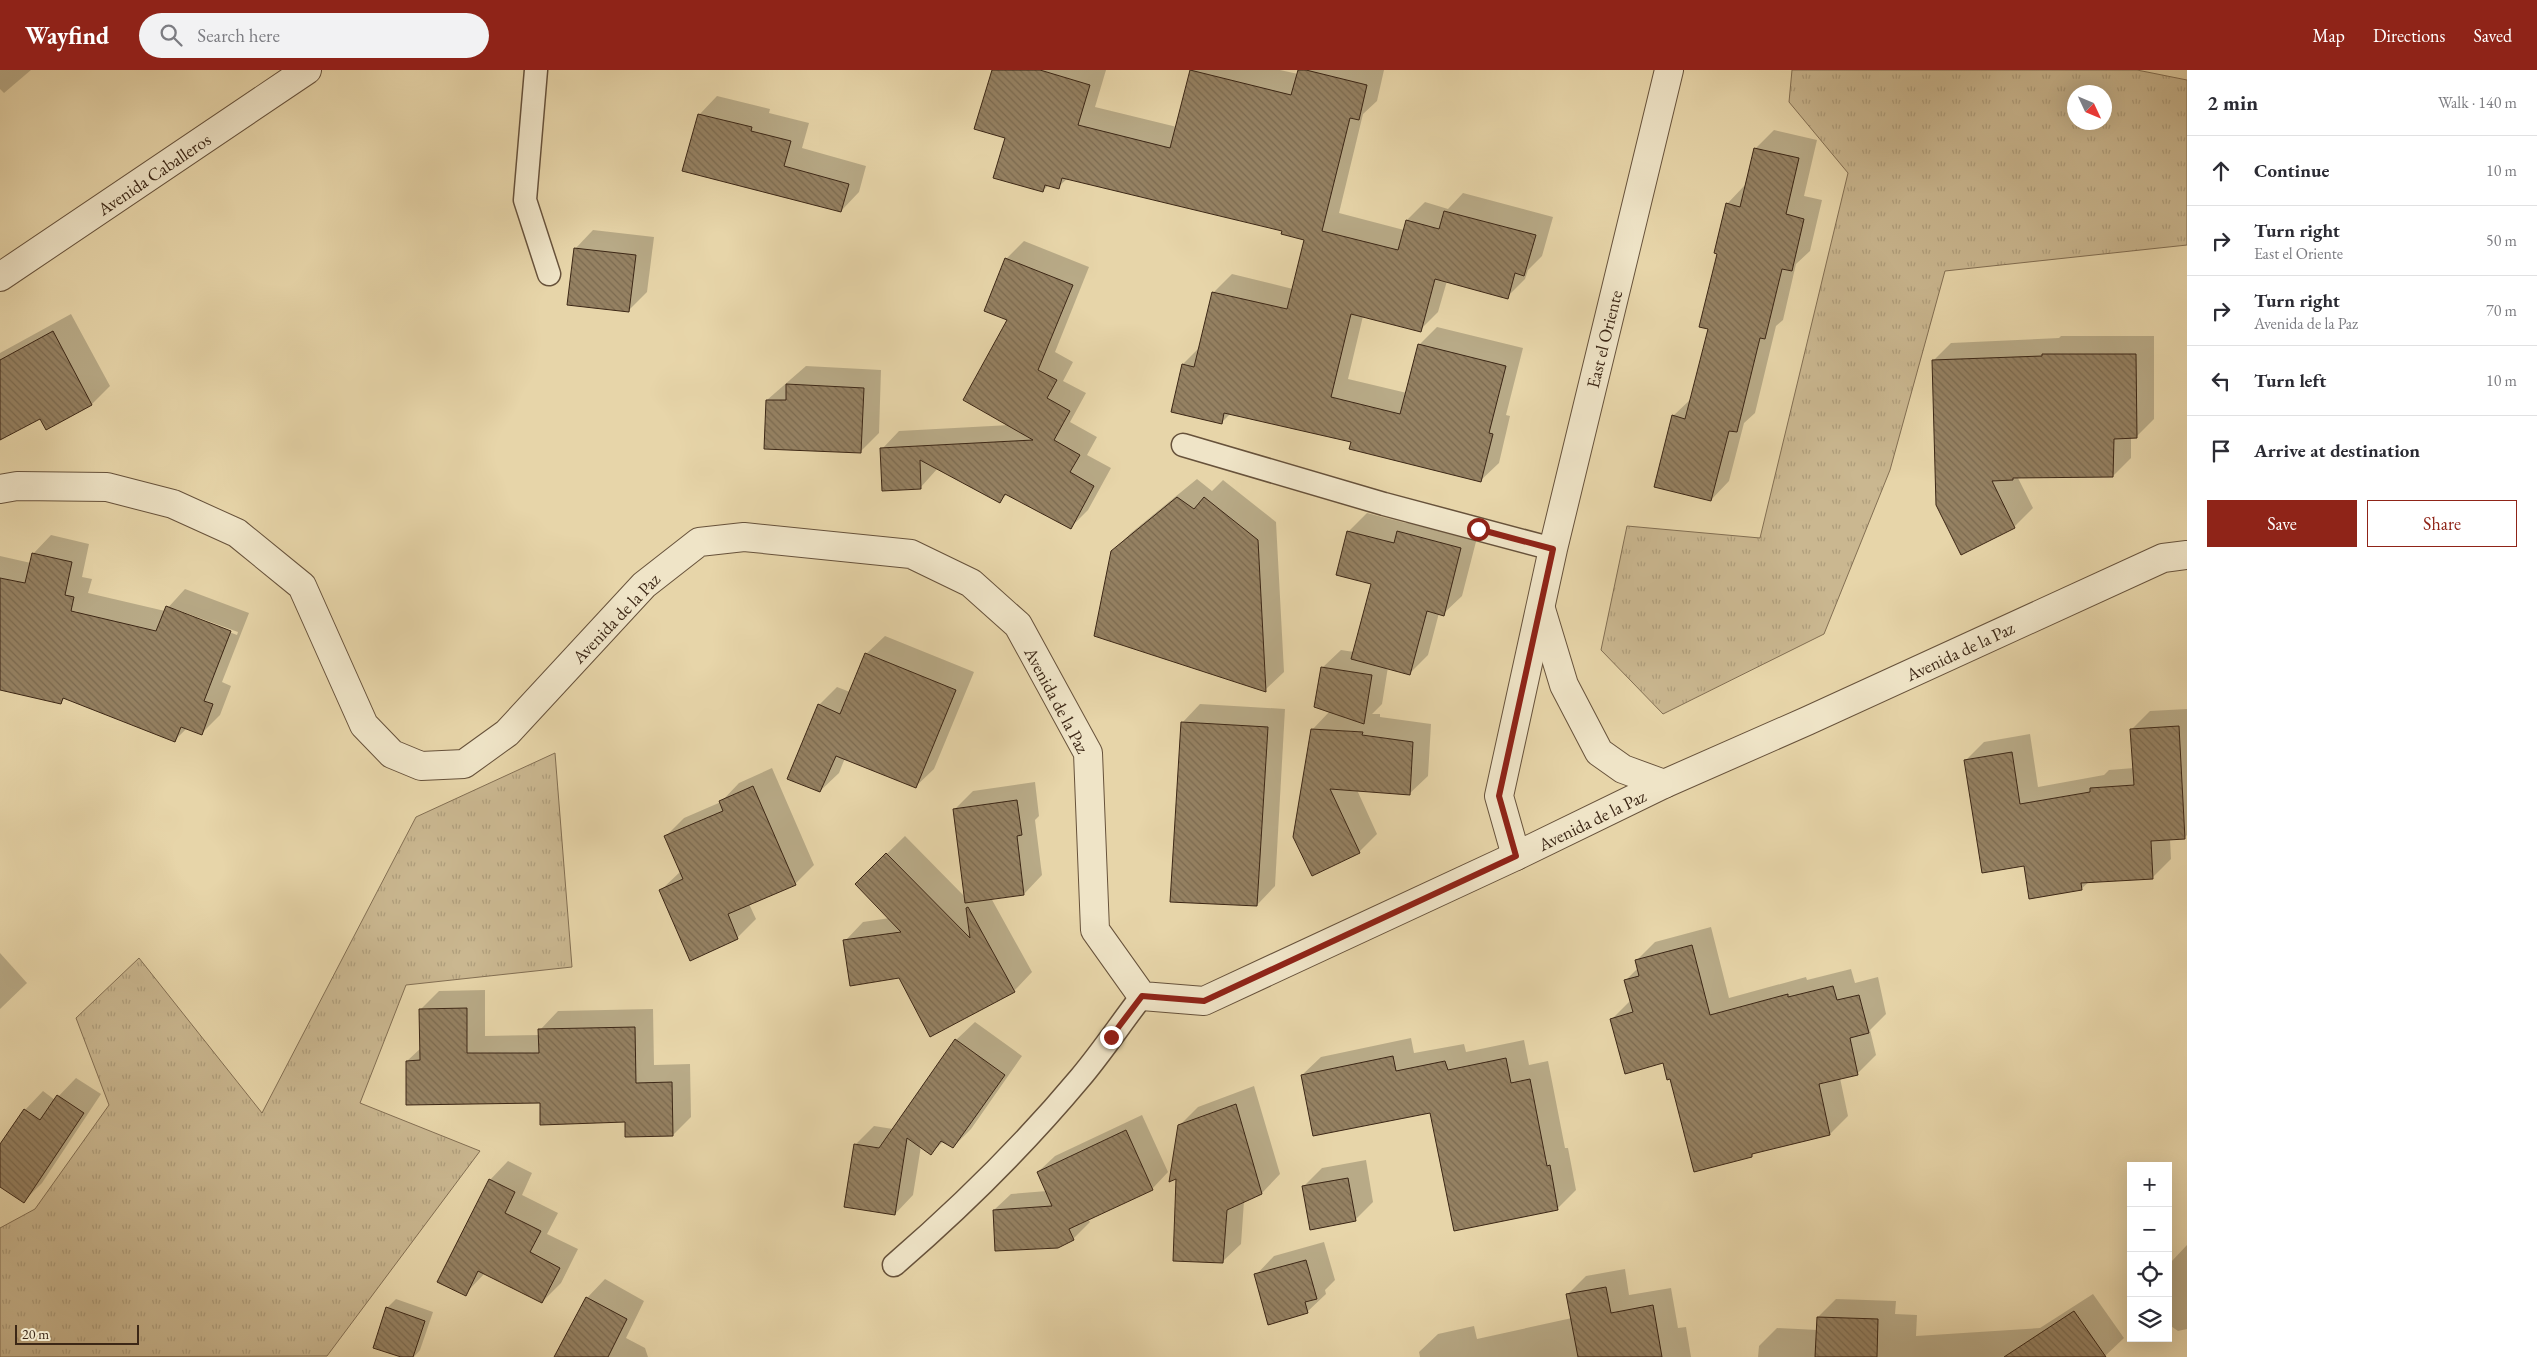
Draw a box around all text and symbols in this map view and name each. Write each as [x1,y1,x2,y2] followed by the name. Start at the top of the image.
[139,13,489,58] search box
[25,20,109,51] text: Wayfind
[157,21,185,49] icon: search
[197,23,280,48] text: Search here
[2313,24,2345,47] text: Map
[2373,24,2445,47] text: Directions
[2473,24,2512,47] text: Saved
[2067,85,2112,130] north arrow
[2207,89,2258,116] text: 2 min
[2438,92,2517,113] text: Walk · 140 m
[92,127,215,221] street label: Avenida Caballeros
[2207,157,2235,185] icon: ahead
[2254,158,2329,183] text: Continue
[2486,160,2517,181] text: 10 m
[2254,218,2340,243] text: Turn right
[2207,227,2235,255] icon: right
[2486,230,2517,251] text: 50 m
[2254,243,2343,264] text: East el Oriente
[1581,288,1627,390] street label: East el Oriente
[2254,288,2340,313] text: Turn right
[2207,297,2235,325] icon: right
[2486,300,2517,321] text: 70 m
[2254,313,2358,334] text: Avenida de la Paz
[2207,367,2235,395] icon: left
[2254,368,2326,393] text: Turn left
[2486,370,2517,391] text: 10 m
[2207,437,2235,465] icon: arrive
[2254,438,2420,463] text: Arrive at destination
[2207,500,2357,547] button: Save
[2367,500,2517,547] button: Share
[1467,518,1490,541] route start
[566,568,665,669] street label: Avenida de la Paz
[1901,616,2018,687] street label: Avenida de la Paz
[1019,642,1095,757] street label: Avenida de la Paz
[1534,784,1650,856] street label: Avenida de la Paz
[1100,1026,1123,1049] route end
[2127,1162,2172,1342] map controls
[2127,1162,2172,1207] button: +
[2127,1207,2172,1252] button: −
[2127,1252,2172,1297] button: locate
[2127,1297,2172,1342] button: layers
[15,1322,139,1345] scale bar
[22,1325,49,1343] text: 20 m

